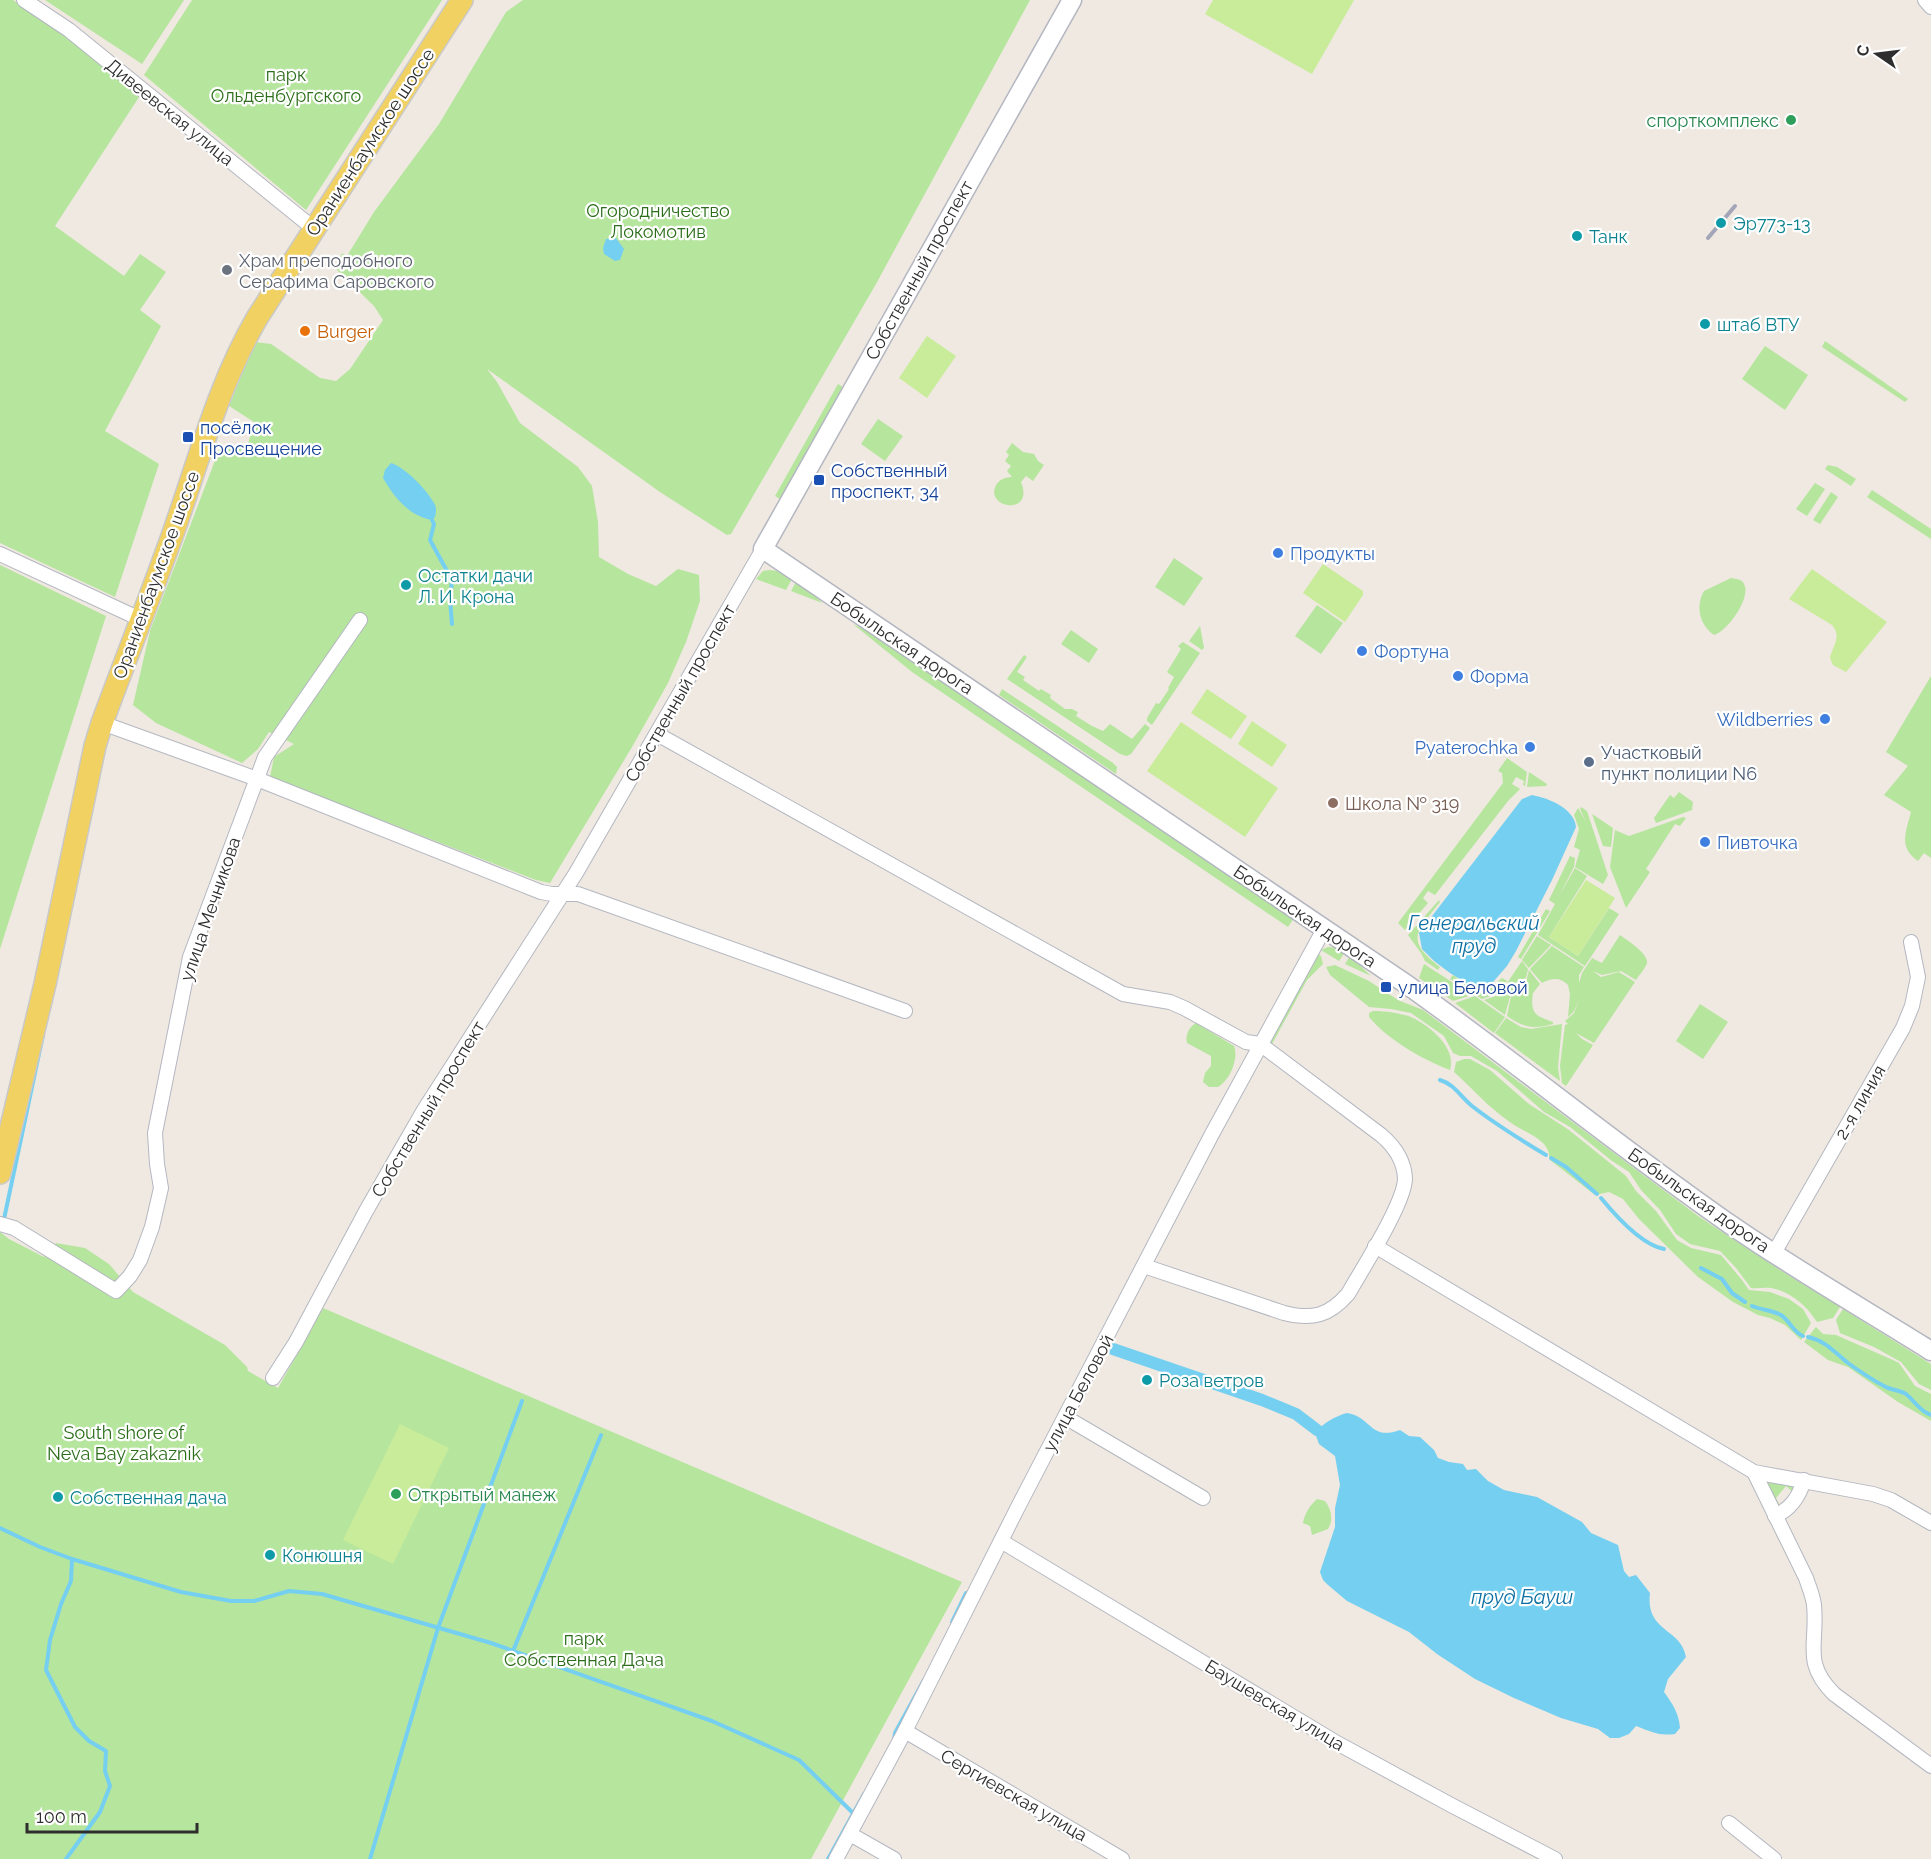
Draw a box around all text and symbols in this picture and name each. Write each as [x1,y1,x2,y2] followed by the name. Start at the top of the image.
[1847,24,1907,84] north arrow
[1852,43,1873,58] text: С
[301,44,439,240] street label: Ораниенбаумское шоссе
[102,54,238,170] street label: Дивеевская улица
[211,64,361,106] park label: парк Ольденбургского
[1647,110,1779,131] place label: спорткомплекс
[1784,113,1798,127] marker: спорткомплекс
[861,176,977,363] street label: Собственный проспект
[586,200,730,242] park label: Огородничество Локомотив
[1733,213,1811,234] place label: Эр773-13
[1714,216,1728,230] marker: Эр773-13
[1589,226,1628,247] place label: Танк
[1570,229,1584,243] marker: Танк
[239,250,434,292] place label: Храм преподобного Серафима Саровского
[220,263,234,277] marker: Храм преподобного Серафима Саровского
[1717,314,1800,335] place label: штаб ВТУ
[1698,317,1712,331] marker: штаб ВТУ
[317,321,374,342] place label: Burger
[298,324,312,338] marker: Burger
[200,417,322,459] place label: посёлок Просвещение
[181,430,195,444] marker: посёлок Просвещение
[831,460,948,502] place label: Собственный проспект, 34
[109,468,204,682] street label: Ораниенбаумское шоссе
[812,473,826,487] marker: Собственный проспект, 34
[1290,543,1375,564] place label: Продукты
[1271,546,1285,560] marker: Продукты
[418,565,533,607] place label: Остатки дачи Л. И. Крона
[399,578,413,592] marker: Остатки дачи Л. И. Крона
[827,587,977,699] street label: Бобыльская дорога
[620,600,740,786] street label: Собственный проспект
[1374,641,1449,662] place label: Фортуна
[1355,644,1369,658] marker: Фортуна
[1470,666,1529,687] place label: Форма
[1451,669,1465,683] marker: Форма
[1717,709,1813,730] place label: Wildberries
[1818,712,1832,726] marker: Wildberries
[1415,737,1518,758] place label: Pyaterochka
[1523,740,1537,754] marker: Pyaterochka
[1601,742,1757,784] place label: Участковый пункт полиции N6
[1582,755,1596,769] marker: Участковый пункт полиции N6
[1345,793,1459,814] place label: Школа № 319
[1326,796,1340,810] marker: Школа № 319
[1717,832,1798,853] place label: Пивточка
[175,834,245,984] street label: улица Мечникова
[1698,835,1712,849] marker: Пивточка
[1230,860,1380,972] street label: Бобыльская дорога
[1408,911,1540,958] water label: Генеральский пруд
[1398,977,1528,998] place label: улица Беловой
[1379,980,1393,994] marker: улица Беловой
[367,1017,489,1201] street label: Собственный проспект
[1830,1061,1890,1143] street label: 2-я линия
[1624,1143,1774,1257] street label: Бобыльская дорога
[1038,1331,1118,1455] street label: улица Беловой
[1159,1370,1264,1391] place label: Роза ветров
[1140,1373,1154,1387] marker: Роза ветров
[47,1422,201,1464] park label: South shore of Neva Bay zakaznik
[408,1484,557,1505] place label: Открытый манеж
[70,1487,227,1508] place label: Собственная дача
[389,1487,403,1501] marker: Открытый манеж
[51,1490,65,1504] marker: Собственная дача
[282,1545,362,1566] place label: Конюшня
[263,1548,277,1562] marker: Конюшня
[1471,1585,1573,1609] water label: пруд Бауш
[504,1628,664,1670] park label: парк Собственная Дача
[1201,1655,1349,1755] street label: Баушевская улица
[937,1745,1091,1845] street label: Сергиевская улица
[27,1796,196,1834] scale bar
[36,1806,87,1827] text: 100 m

